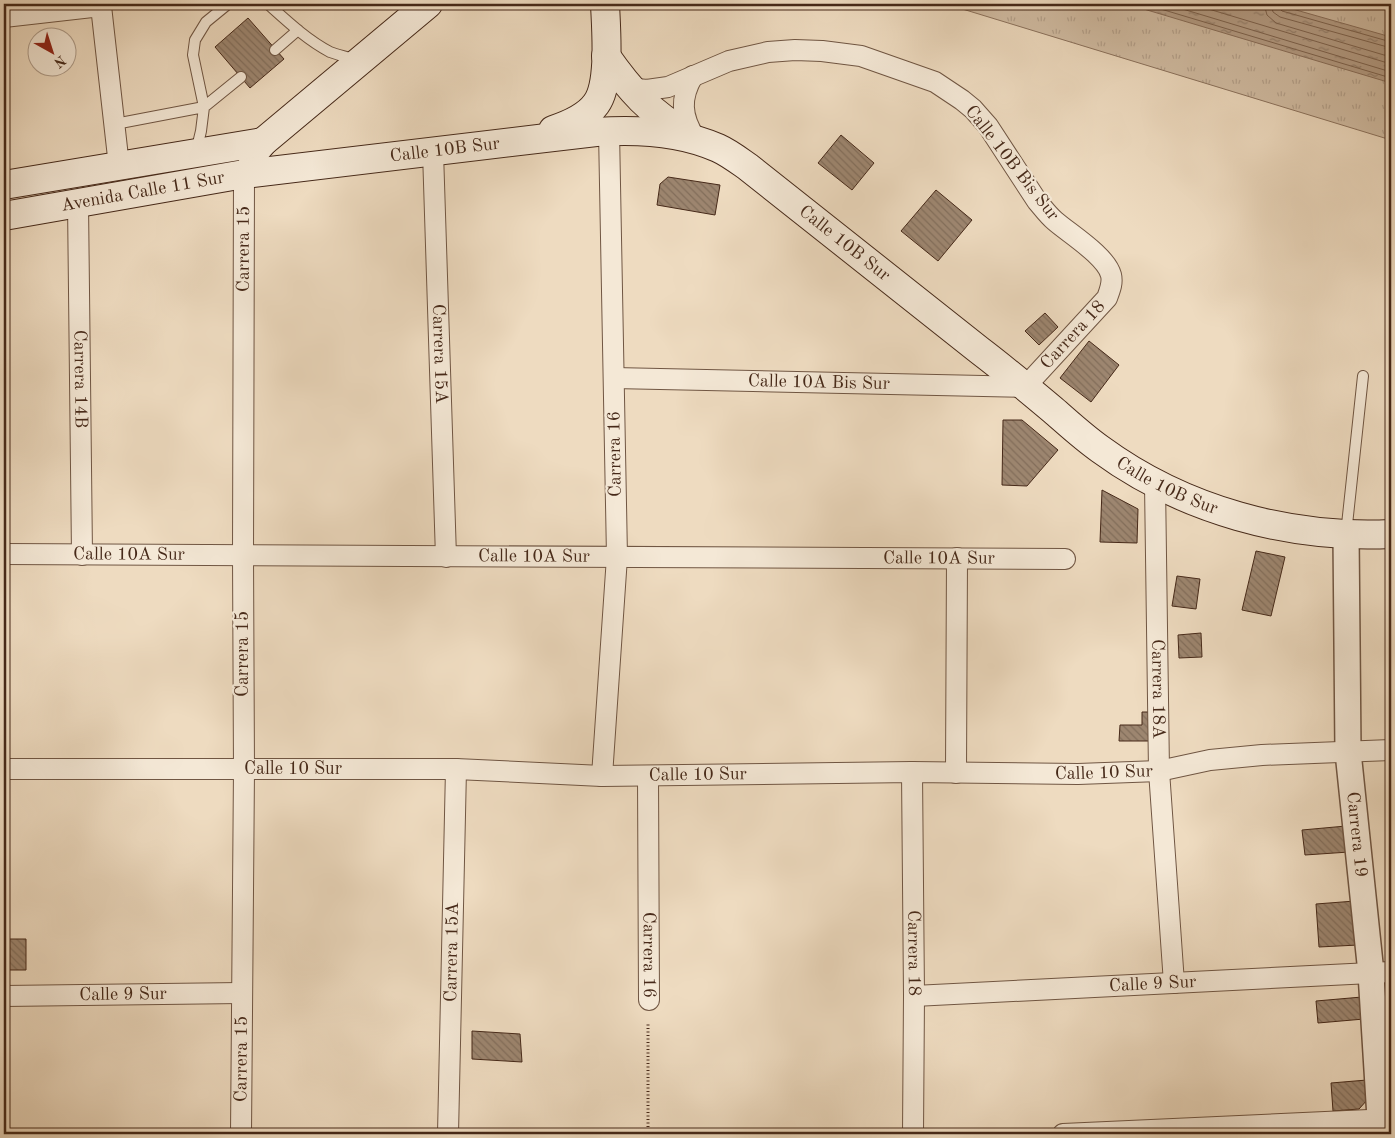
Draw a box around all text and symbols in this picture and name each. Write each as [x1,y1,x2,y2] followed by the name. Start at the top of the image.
[28,28,78,78] north arrow
[51,53,68,70] text: N
[962,102,1063,224] street label: Calle 10B Bis Sur
[389,134,502,166] street label: Calle 10B Sur
[60,168,227,215] street label: Avenida Calle 11 Sur
[795,202,894,285] street label: Calle 10B Sur
[235,206,253,292] street label: Carrera 15
[1037,297,1109,373] street label: Carrera 18
[429,304,450,404] street label: Carrera 15A
[70,330,90,428] street label: Carrera 14B
[748,372,891,393] street label: Calle 10A Bis Sur
[605,411,625,497] street label: Carrera 16
[1113,454,1221,518] street label: Calle 10B Sur
[73,545,186,564] street label: Calle 10A Sur
[478,547,591,566] street label: Calle 10A Sur
[883,549,996,568] street label: Calle 10A Sur
[234,611,252,697] street label: Carrera 15
[1148,639,1168,739] street label: Carrera 18A
[244,760,343,778] street label: Calle 10 Sur
[1055,762,1154,783] street label: Calle 10 Sur
[649,765,748,784] street label: Calle 10 Sur
[1343,791,1370,878] street label: Carrera 19
[442,902,462,1002] street label: Carrera 15A
[904,910,923,996] street label: Carrera 18
[640,912,658,998] street label: Carrera 16
[1108,973,1198,995] street label: Calle 9 Sur
[79,985,168,1004] street label: Calle 9 Sur
[232,1016,251,1102] street label: Carrera 15

